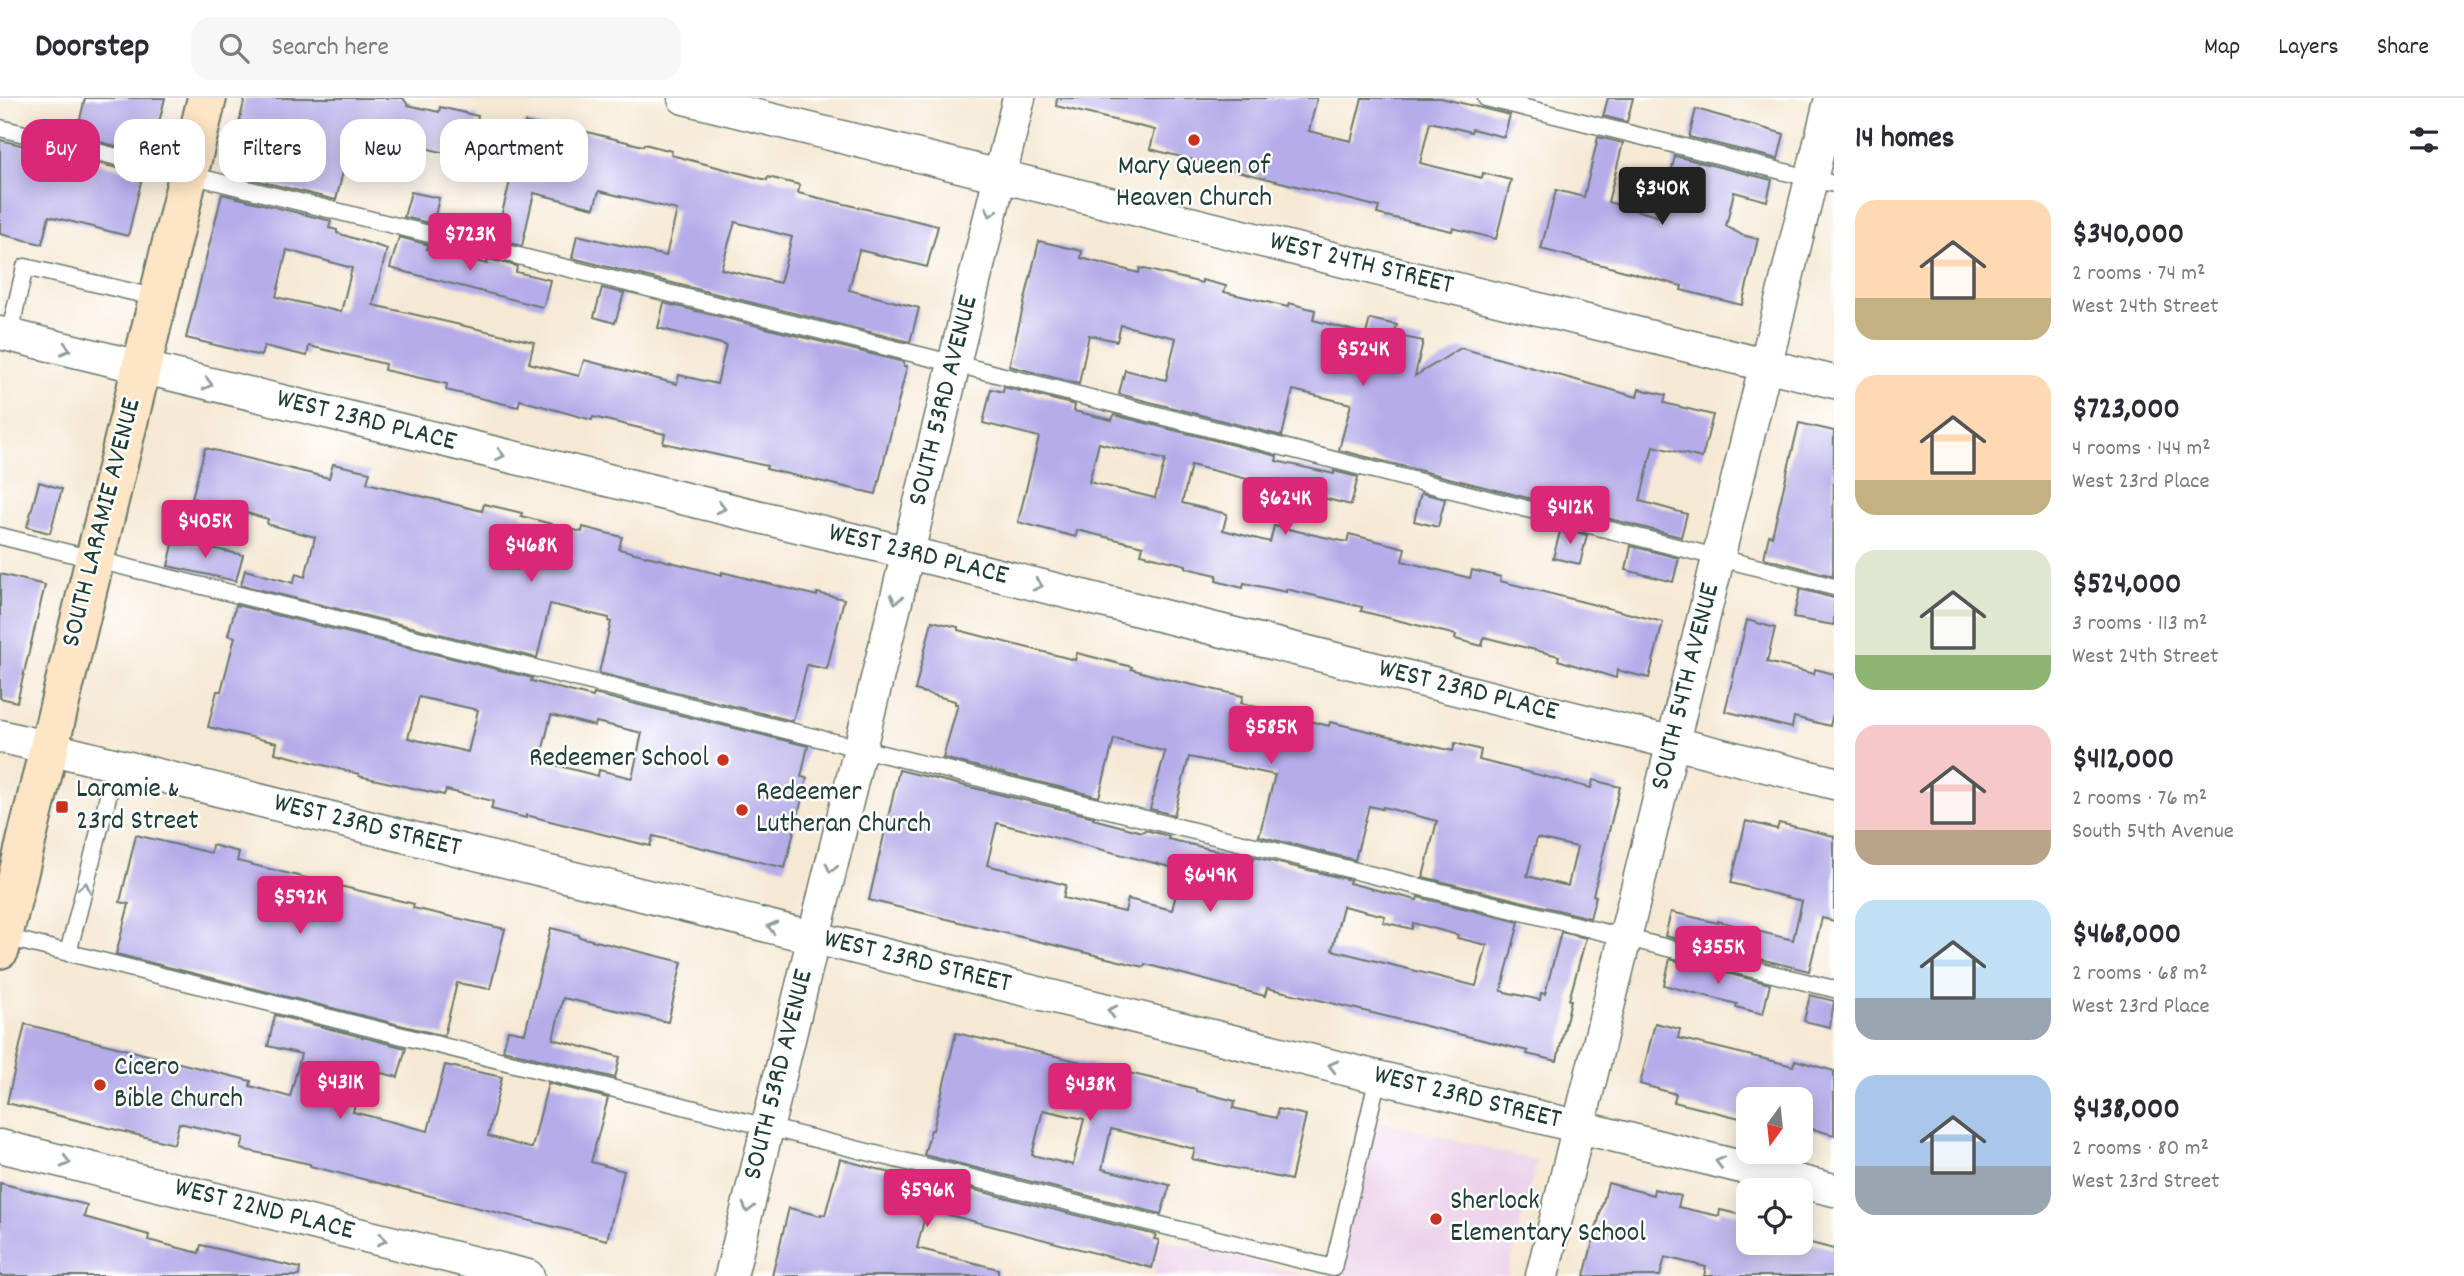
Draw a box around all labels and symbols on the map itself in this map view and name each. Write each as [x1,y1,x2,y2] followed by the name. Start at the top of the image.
[1186,132,1202,148] marker: Mary Queen of Heaven Church
[1116,148,1272,220] place label: Mary Queen of Heaven Church
[1613,167,1711,227] pin: $340K
[985,206,999,218] one-way arrow
[421,214,519,273] pin: $723K
[1265,223,1457,307] street label: WEST 24TH STREET
[900,291,991,510] street label: SOUTH 53RD AVENUE
[1314,328,1412,388] pin: $524K
[60,341,72,356] one-way arrow
[202,376,214,390] one-way arrow
[272,380,460,464] street label: WEST 23RD PLACE
[53,394,153,652] street label: SOUTH LARAMIE AVENUE
[494,447,506,461] one-way arrow
[1236,478,1334,537] pin: $624K
[1521,486,1619,546] pin: $412K
[156,500,254,560] pin: $405K
[715,500,727,514] one-way arrow
[824,514,1012,598] street label: WEST 23RD PLACE
[482,524,580,584] pin: $468K
[1031,577,1043,591] one-way arrow
[1642,579,1732,795] street label: SOUTH 54TH AVENUE
[890,593,904,605] one-way arrow
[1374,650,1562,734] street label: WEST 23RD PLACE
[1222,706,1320,766] pin: $585K
[529,740,709,780] place label: Redeemer School
[715,752,731,768] marker: Redeemer School
[76,771,199,843] place label: Laramie & 23rd Street
[756,774,931,846] place label: Redeemer Lutheran Church
[269,784,465,870] street label: WEST 23RD STREET
[54,799,70,815] marker: Laramie & 23rd Street
[734,802,750,818] marker: Redeemer Lutheran Church
[1161,854,1259,914] pin: $649K
[825,862,839,874] one-way arrow
[251,876,349,936] pin: $592K
[77,881,91,893] one-way arrow
[819,920,1015,1006] street label: WEST 23RD STREET
[766,921,778,935] one-way arrow
[1669,926,1767,986] pin: $355K
[735,965,826,1184] street label: SOUTH 53RD AVENUE
[1106,1005,1118,1019] one-way arrow
[114,1049,243,1121] place label: Cicero Bible Church
[1369,1056,1565,1142] street label: WEST 23RD STREET
[1327,1060,1339,1074] one-way arrow
[291,1062,389,1121] pin: $431K
[1041,1063,1139,1123] pin: $438K
[92,1077,108,1093] marker: Cicero Bible Church
[1736,1087,1813,1164] north arrow
[60,1154,72,1168] one-way arrow
[1714,1156,1726,1170] one-way arrow
[170,1169,358,1253] street label: WEST 22ND PLACE
[878,1170,976,1229] pin: $596K
[1450,1183,1646,1255] place label: Sherlock Elementary School
[741,1202,756,1214] one-way arrow
[1428,1211,1444,1227] marker: Sherlock Elementary School
[376,1232,388,1246] one-way arrow

